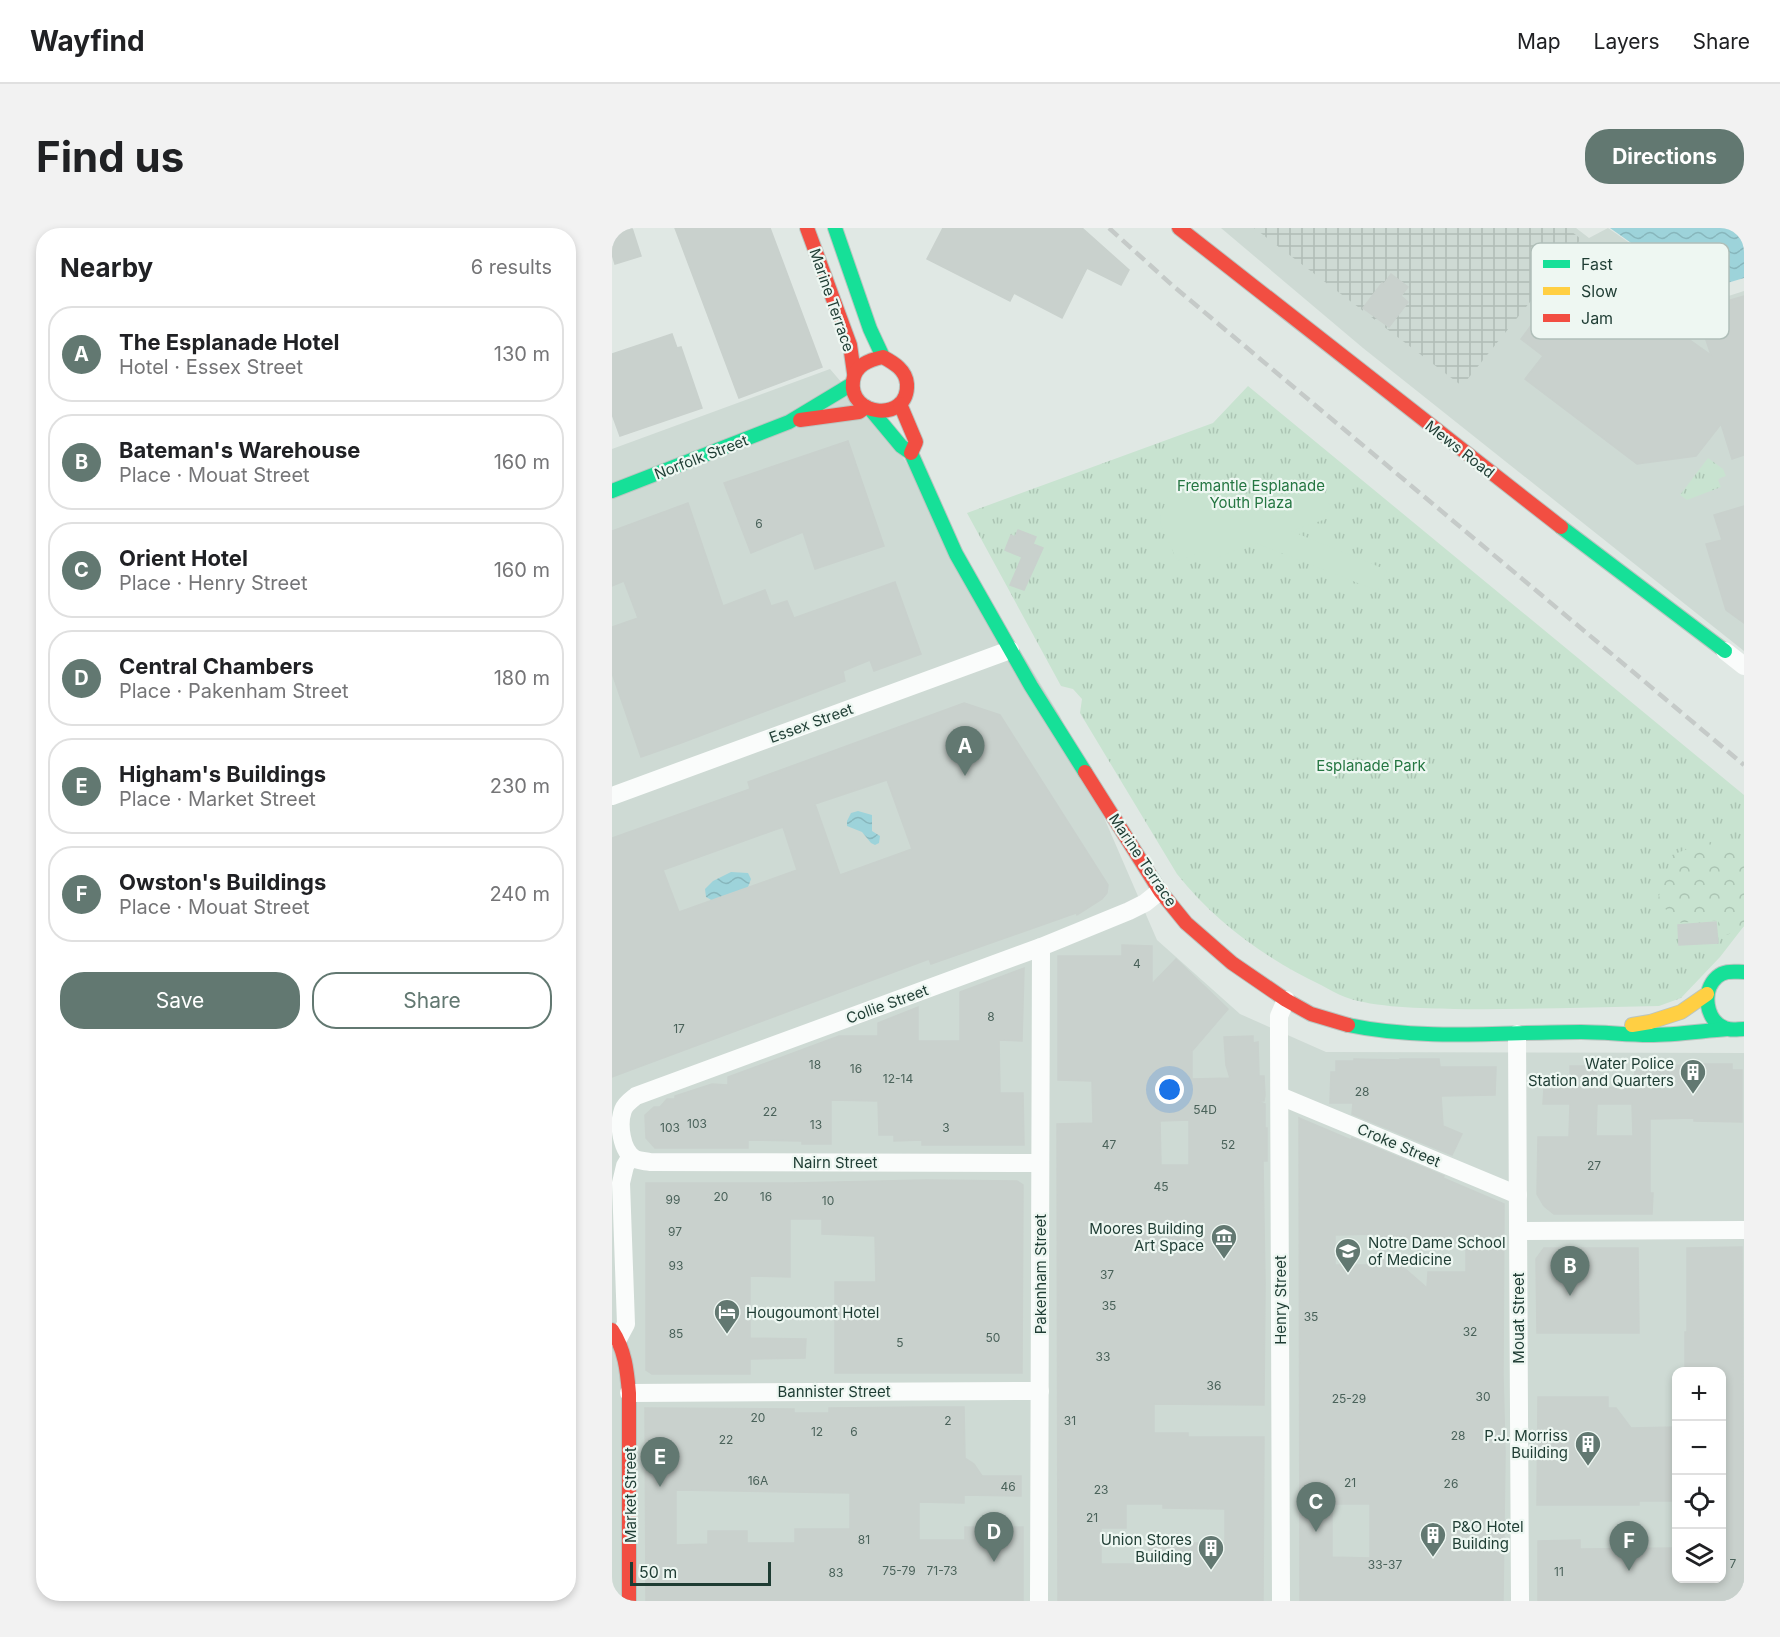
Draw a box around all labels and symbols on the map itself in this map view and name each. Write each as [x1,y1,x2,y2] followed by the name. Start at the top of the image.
[1531,243,1729,339] legend
[805,246,859,354] street label: Marine Terrace
[1581,254,1613,274] text: Fast
[1581,281,1618,301] text: Slow
[1581,308,1613,328] text: Jam
[1422,416,1498,482] street label: Mews Road
[652,430,751,484] street label: Norfolk Street
[1177,476,1325,512] park label: Fremantle Esplanade Youth Plaza
[755,516,763,531] house number: 6
[766,699,856,747] street label: Essex Street
[946,726,984,776] pin: A
[1316,756,1427,775] park label: Esplanade Park
[1105,810,1181,910] street label: Marine Terrace
[1133,956,1141,971] house number: 4
[843,980,931,1028] street label: Collie Street
[987,1009,995,1024] house number: 8
[673,1021,685,1036] house number: 17
[1528,1054,1674,1090] place label: Water Police Station and Quarters
[809,1057,821,1072] house number: 18
[1678,1057,1708,1095] building icon: Water Police Station and Quarters
[850,1061,862,1076] house number: 16
[883,1071,913,1086] house number: 12-14
[1155,1075,1184,1104] your location
[1355,1084,1369,1099] house number: 28
[1193,1102,1217,1117] house number: 54D
[763,1104,777,1119] house number: 22
[687,1116,707,1131] house number: 103
[810,1117,822,1132] house number: 13
[1355,1119,1444,1171] street label: Croke Street
[660,1120,680,1135] house number: 103
[942,1120,950,1135] house number: 3
[1102,1137,1116,1152] house number: 47
[1221,1137,1235,1152] house number: 52
[793,1153,877,1172] street label: Nairn Street
[1587,1158,1601,1173] house number: 27
[1153,1179,1169,1194] house number: 45
[714,1189,728,1204] house number: 20
[760,1189,772,1204] house number: 16
[666,1192,680,1207] house number: 99
[822,1193,834,1208] house number: 10
[1031,1214,1050,1334] street label: Pakenham Street
[1089,1219,1204,1255] place label: Moores Building Art Space
[1209,1222,1239,1260] museum icon: Moores Building Art Space
[668,1224,682,1239] house number: 97
[1368,1233,1506,1269] place label: Notre Dame School of Medicine
[1333,1236,1363,1274] school or university icon: Notre Dame School of Medicine
[1550,1246,1590,1296] pin: B
[1271,1255,1290,1345] street label: Henry Street
[669,1258,683,1273] house number: 93
[1100,1267,1114,1282] house number: 37
[1509,1272,1528,1364] street label: Mouat Street
[712,1297,742,1335] hotel icon: Hougoumont Hotel
[1102,1298,1116,1313] house number: 35
[746,1303,879,1322] place label: Hougoumont Hotel
[1304,1309,1318,1324] house number: 35
[1463,1324,1477,1339] house number: 32
[669,1326,683,1341] house number: 85
[986,1330,1000,1345] house number: 50
[896,1335,904,1350] house number: 5
[1096,1349,1110,1364] house number: 33
[1207,1378,1221,1393] house number: 36
[777,1382,891,1401] street label: Bannister Street
[1476,1389,1490,1404] house number: 30
[1332,1391,1366,1406] house number: 25-29
[751,1410,765,1425] house number: 20
[944,1413,952,1428] house number: 2
[1064,1413,1076,1428] house number: 31
[811,1424,823,1439] house number: 12
[850,1424,858,1439] house number: 6
[1484,1426,1568,1462] place label: P.J. Morriss Building
[1451,1428,1465,1443] house number: 28
[1573,1429,1603,1467] building icon: P.J. Morriss Building
[719,1432,733,1447] house number: 22
[640,1438,680,1487] pin: E
[621,1447,640,1543] street label: Market Street
[748,1473,768,1488] house number: 16A
[1344,1475,1356,1490] house number: 21
[1444,1476,1458,1491] house number: 26
[1000,1479,1016,1494] house number: 46
[1094,1482,1108,1497] house number: 23
[1296,1482,1336,1532] pin: C
[1086,1510,1098,1525] house number: 21
[974,1512,1013,1562] pin: D
[1452,1517,1524,1553] place label: P&O Hotel Building
[1418,1520,1448,1558] building icon: P&O Hotel Building
[1610,1522,1648,1571] pin: F
[1101,1530,1192,1566] place label: Union Stores Building
[858,1532,870,1547] house number: 81
[1196,1533,1226,1571] building icon: Union Stores Building
[1730,1556,1737,1571] house number: 7
[1368,1557,1402,1572] house number: 33-37
[630,1559,771,1586] scale bar
[882,1563,916,1578] house number: 75-79
[927,1563,957,1578] house number: 71-73
[1554,1564,1564,1579] house number: 11
[829,1565,843,1580] house number: 83

